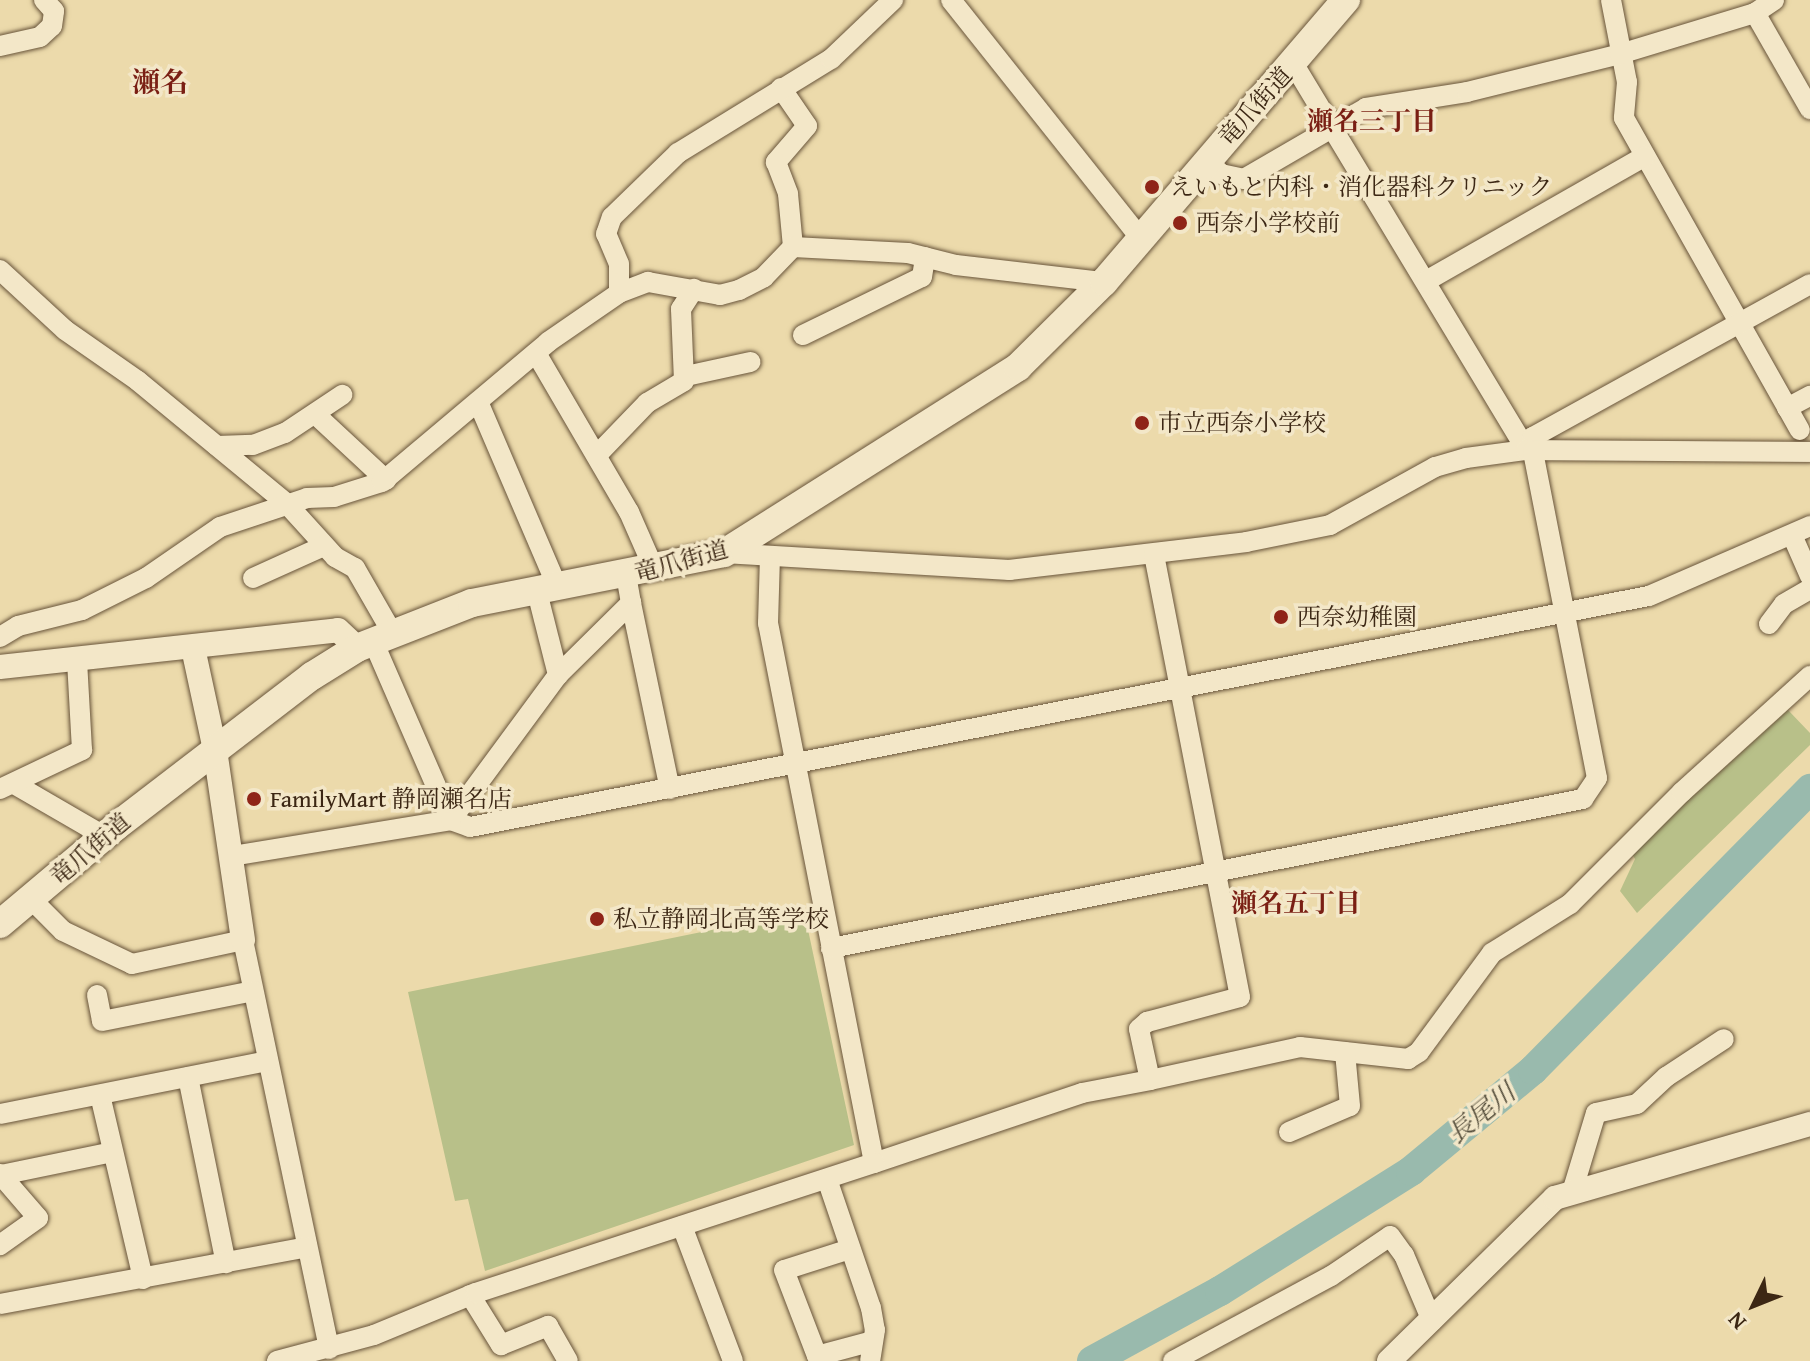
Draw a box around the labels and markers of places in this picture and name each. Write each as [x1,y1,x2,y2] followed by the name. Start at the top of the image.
[1170,173,1554,201] place label: えいもと内科・消化器科クリニック
[1141,176,1163,198] marker: えいもと内科・消化器科クリニック
[1196,209,1340,237] place label: 西奈小学校前
[1171,214,1189,232] marker: 西奈小学校前
[1158,409,1326,437] place label: 市立西奈小学校
[1133,414,1151,432] marker: 市立西奈小学校
[1297,603,1417,631] place label: 西奈幼稚園
[1272,608,1290,626] marker: 西奈幼稚園
[270,785,512,813] place label: FamilyMart 静岡瀬名店
[245,790,263,808] marker: FamilyMart 静岡瀬名店
[613,905,829,933] place label: 私立静岡北高等学校
[588,910,606,928] marker: 私立静岡北高等学校

